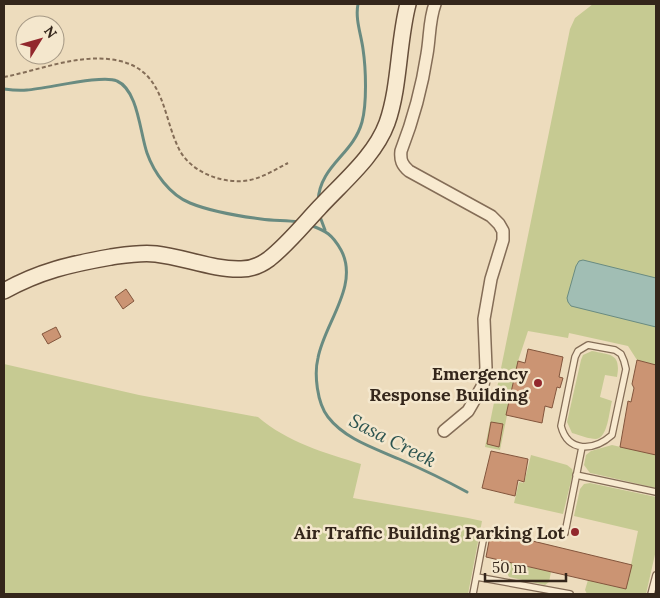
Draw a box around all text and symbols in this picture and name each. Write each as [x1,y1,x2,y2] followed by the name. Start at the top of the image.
[15,15,65,65] north arrow
[40,22,61,42] text: N
[369,362,529,406] place label: Emergency Response Building
[532,377,544,389] marker: Emergency Response Building
[346,408,441,472] water label: Sasa Creek
[294,521,566,544] place label: Air Traffic Building Parking Lot
[569,526,581,538] marker: Air Traffic Building Parking Lot
[485,550,566,582] scale bar
[492,558,527,577] text: 50 m

